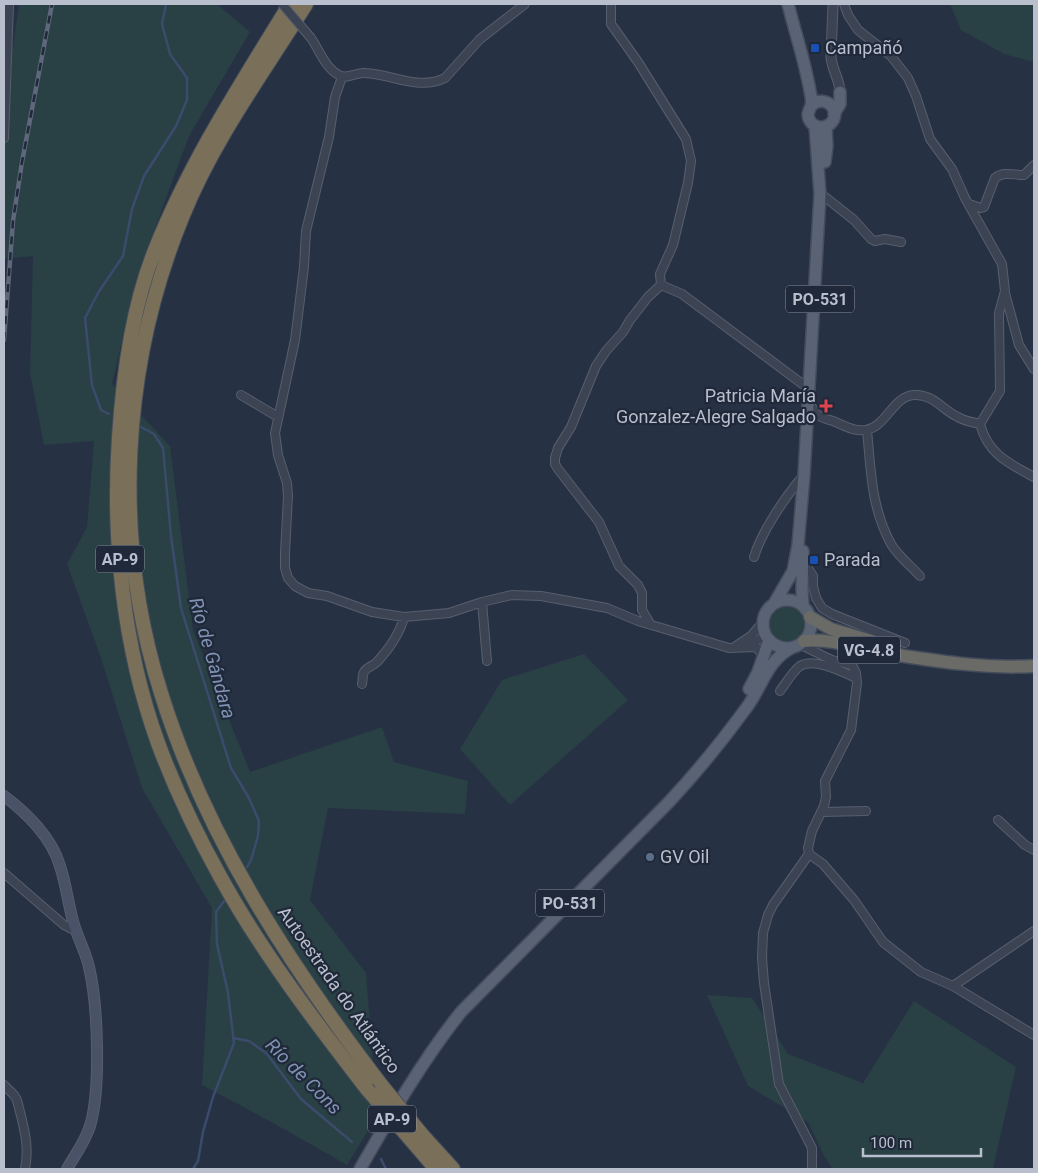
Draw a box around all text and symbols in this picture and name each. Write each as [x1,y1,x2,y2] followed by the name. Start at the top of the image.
[825,37,902,58] place label: Campañó
[809,42,821,54] marker: Campañó
[786,286,854,312] road number: PO-531
[616,385,816,427] place label: Patricia María Gonzalez-Alegre Salgado
[820,400,832,412] marker: Patricia María Gonzalez-Alegre Salgado
[96,546,144,572] road number: AP-9
[824,549,881,570] place label: Parada
[808,554,820,566] marker: Parada
[184,595,241,721] water label: Río de Gándara
[838,636,900,664] road number: VG-4.8
[660,846,709,867] place label: GV Oil
[644,851,656,863] marker: GV Oil
[536,890,604,916] road number: PO-531
[274,902,405,1077] street label: Autoestrada do Atlántico
[261,1034,346,1119] water label: Río de Cons
[368,1106,416,1132] road number: AP-9
[863,1126,980,1158] scale bar
[870,1134,912,1152] text: 100 m

